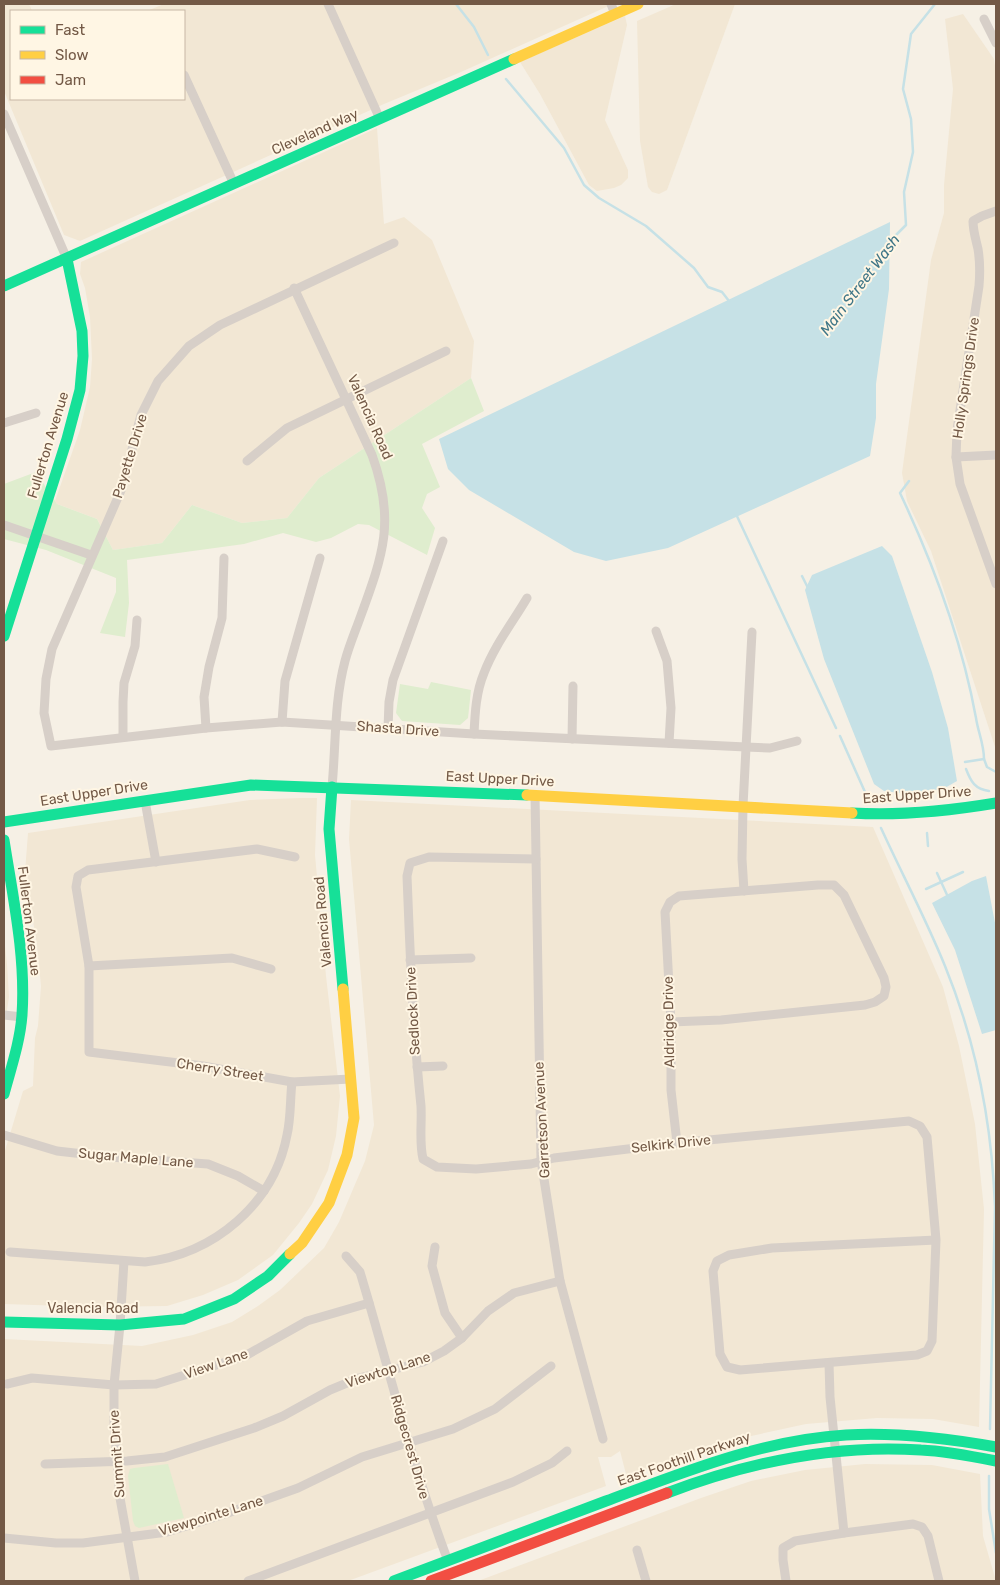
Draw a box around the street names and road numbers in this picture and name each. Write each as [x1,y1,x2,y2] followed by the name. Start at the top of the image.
[269,105,361,159] street label: Cleveland Way
[949,316,983,440] street label: Holly Springs Drive
[344,372,396,462] street label: Valencia Road
[24,390,72,500] street label: Fullerton Avenue
[109,411,151,500] street label: Payette Drive
[356,718,440,740] street label: Shasta Drive
[445,768,555,790] street label: East Upper Drive
[39,776,149,810] street label: East Upper Drive
[862,783,972,807] street label: East Upper Drive
[14,865,44,977] street label: Fullerton Avenue
[311,876,335,968] street label: Valencia Road
[402,966,424,1056] street label: Sedlock Drive
[660,976,678,1068] street label: Aldridge Drive
[175,1055,265,1085] street label: Cherry Street
[530,1061,554,1179] street label: Garretson Avenue
[630,1131,712,1157] street label: Selkirk Drive
[78,1145,194,1172] street label: Sugar Maple Lane
[47,1300,139,1317] street label: Valencia Road
[182,1345,250,1383] street label: View Lane
[343,1348,433,1392] street label: Viewtop Lane
[387,1393,433,1501] street label: Ridgecrest Drive
[105,1409,129,1498] street label: Summit Drive
[615,1428,753,1490] street label: East Foothill Parkway
[157,1492,265,1540] street label: Viewpointe Lane

